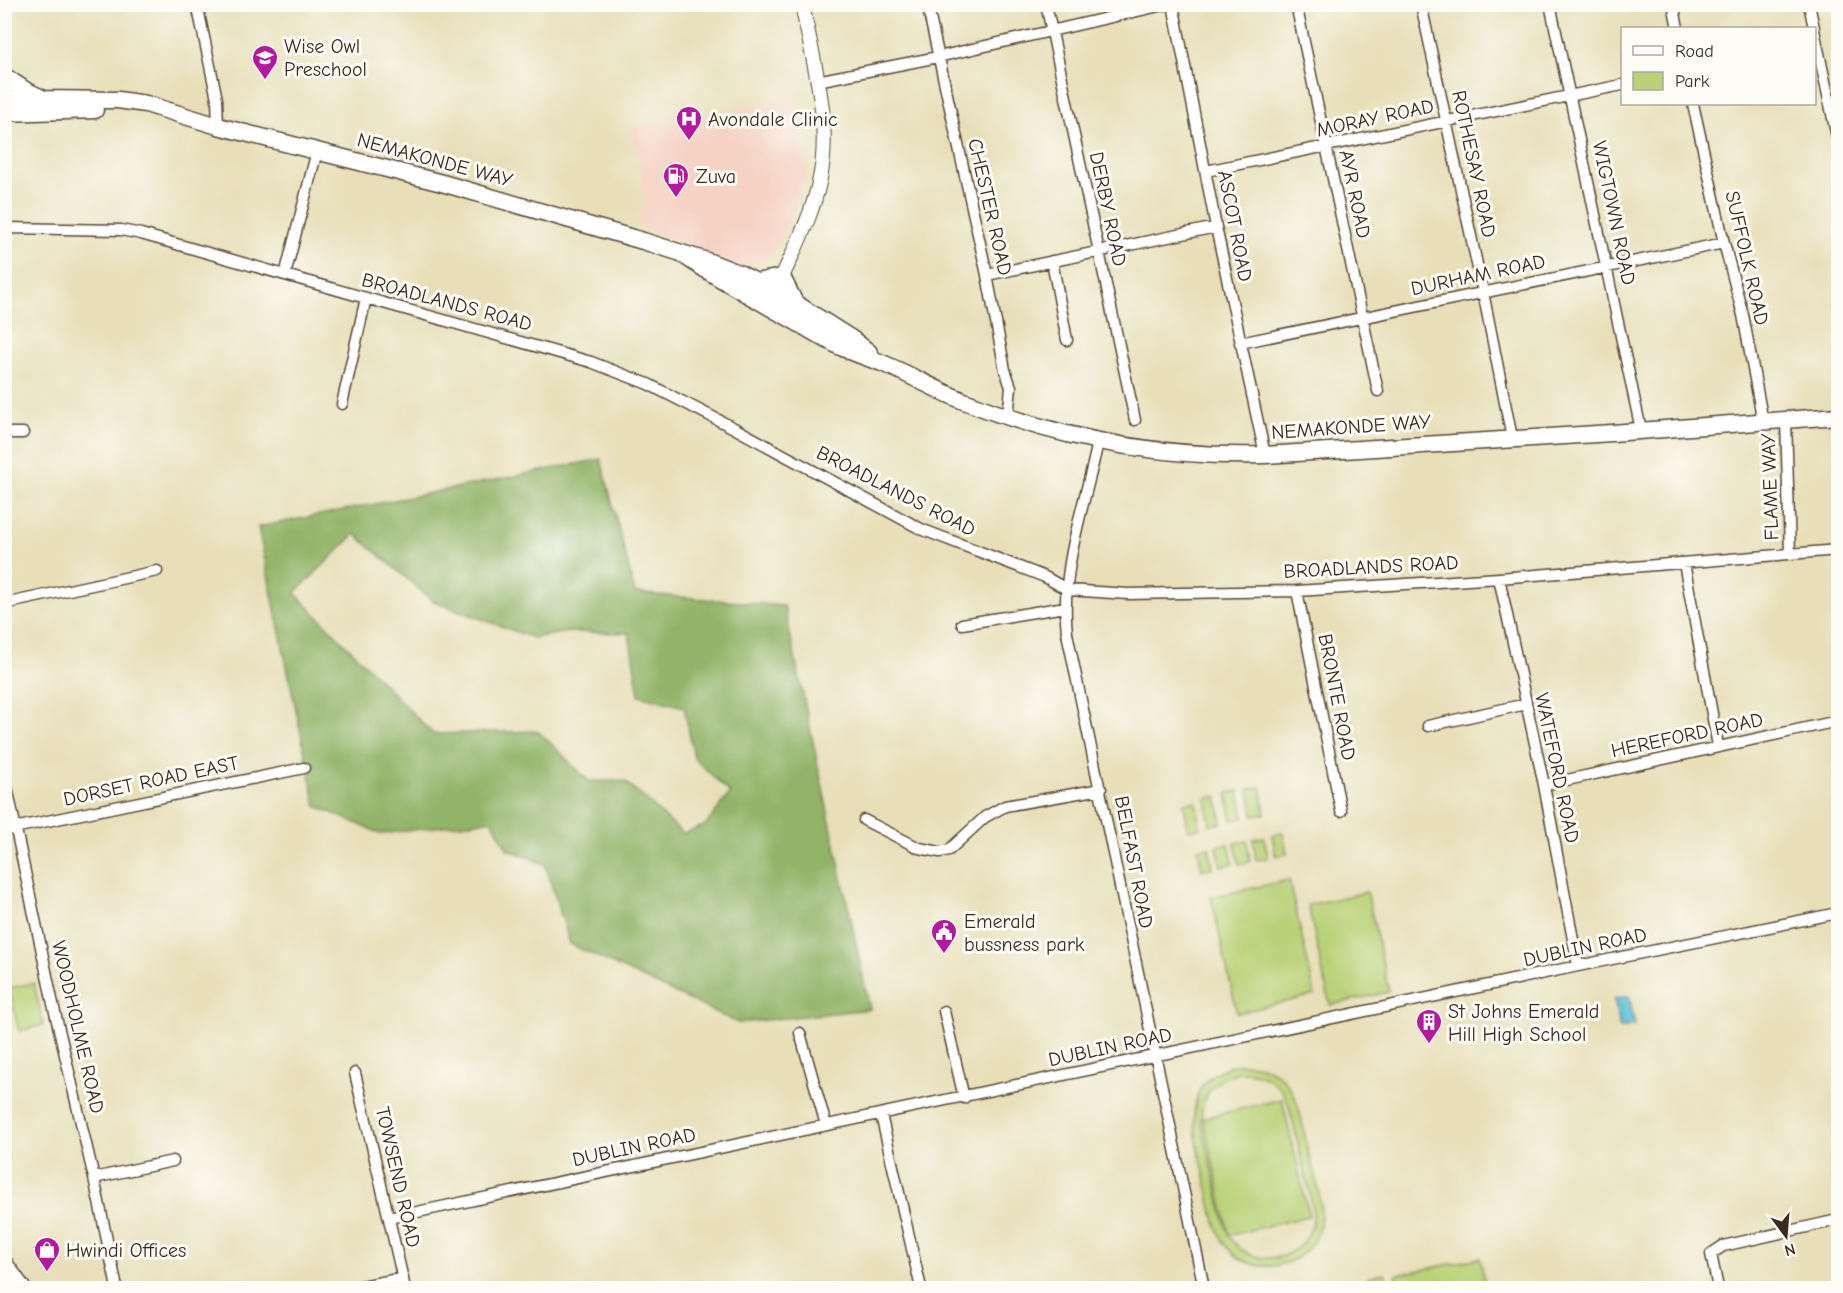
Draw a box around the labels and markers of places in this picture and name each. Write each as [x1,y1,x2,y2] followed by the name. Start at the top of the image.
[284,35,367,81] place label: Wise Owl Preschool
[250,43,280,81] school or university icon: Wise Owl Preschool
[674,104,704,142] hospital icon: Avondale Clinic
[708,108,838,131] place label: Avondale Clinic
[661,161,691,199] fuel station icon: Zuva
[696,165,736,188] place label: Zuva
[964,910,1085,956] place label: Emerald bussness park
[929,917,959,955] public building icon: Emerald bussness park
[1448,1000,1599,1046] place label: St Johns Emerald Hill High School
[1414,1007,1444,1045] building icon: St Johns Emerald Hill High School
[32,1235,62,1273] shop icon: Hwindi Offices
[66,1239,186,1262] place label: Hwindi Offices

